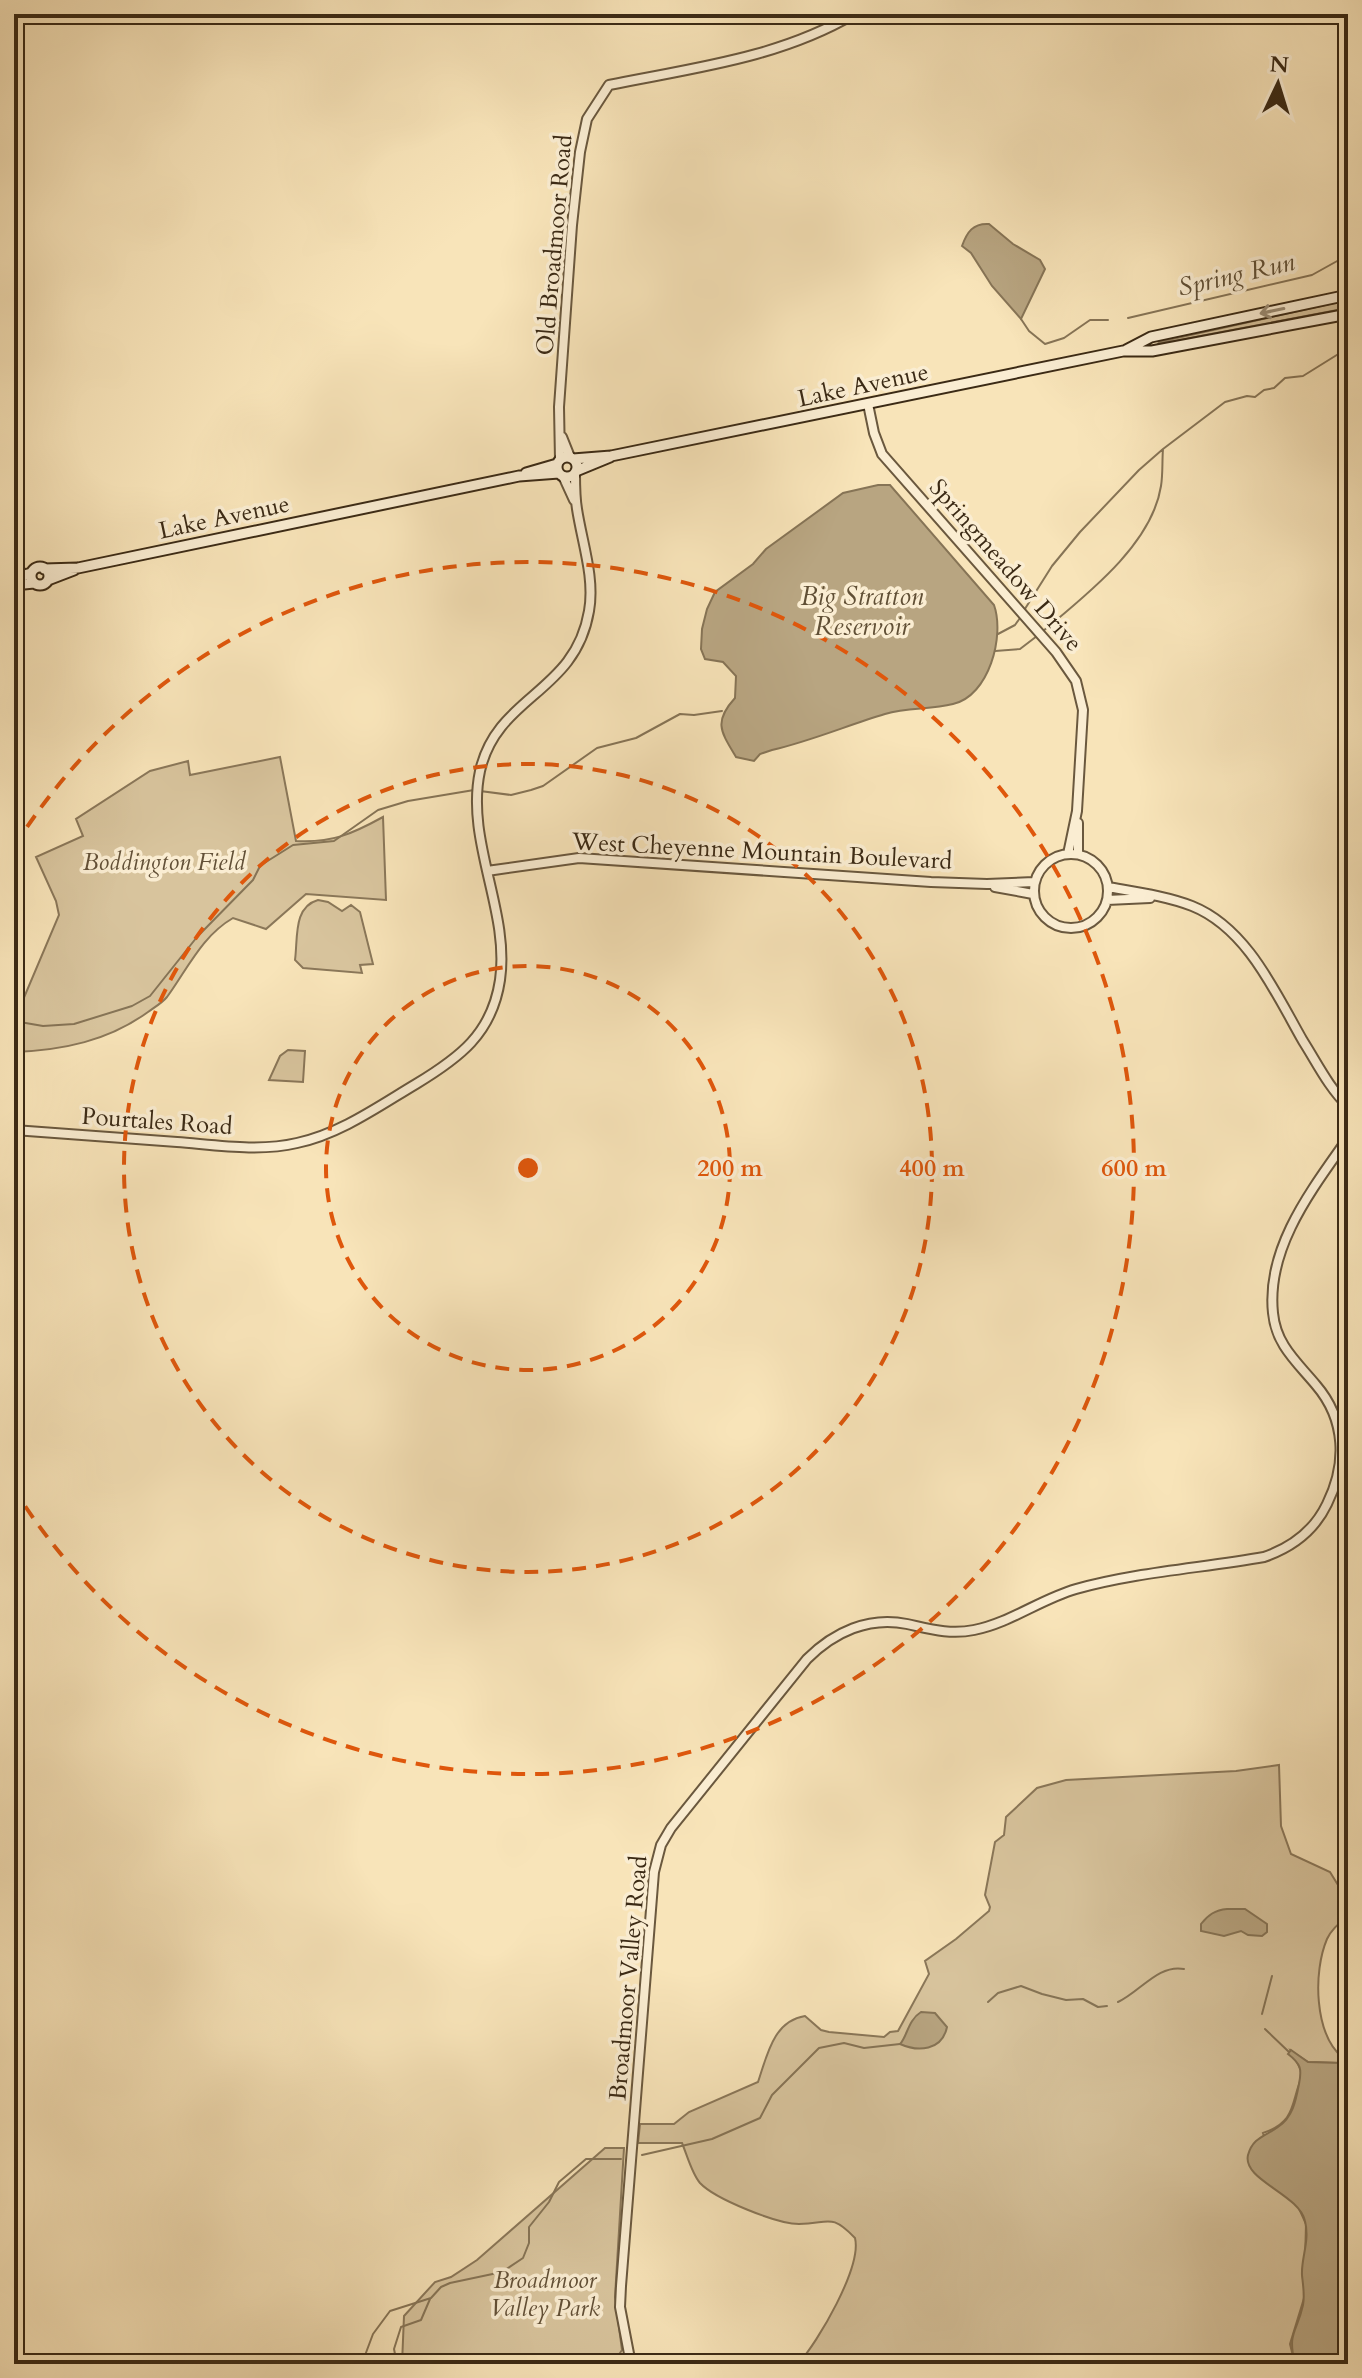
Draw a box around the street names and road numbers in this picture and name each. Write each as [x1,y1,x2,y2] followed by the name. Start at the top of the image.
[528,133,581,357] street label: Old Broadmoor Road
[795,356,932,415] street label: Lake Avenue
[922,472,1090,659] street label: Springmeadow Drive
[156,488,293,547] street label: Lake Avenue
[570,825,953,878] street label: West Cheyenne Mountain Boulevard
[80,1100,234,1143] street label: Pourtales Road
[601,1854,656,2102] street label: Broadmoor Valley Road

